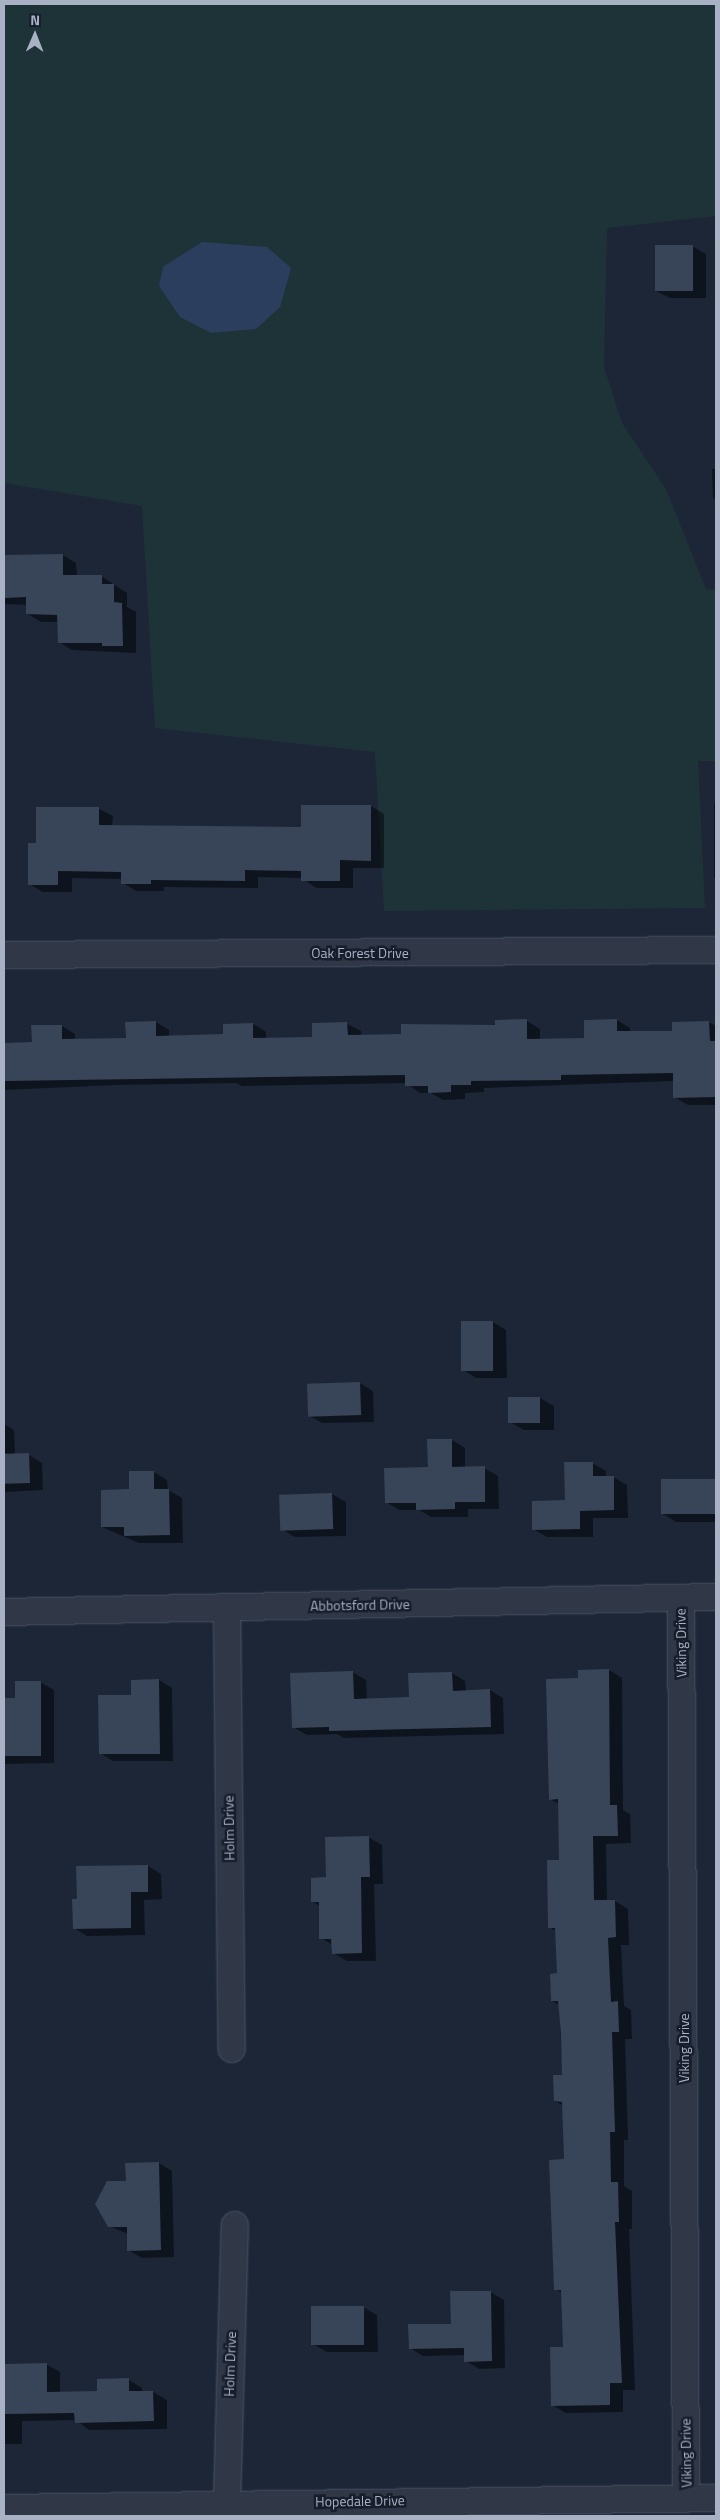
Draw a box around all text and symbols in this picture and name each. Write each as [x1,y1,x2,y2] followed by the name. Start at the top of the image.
[30,9,40,30] text: N
[10,10,60,60] north arrow
[311,945,409,961] street label: Oak Forest Drive
[310,1596,410,1614] street label: Abbotsford Drive
[672,1608,690,1678] street label: Viking Drive
[220,1795,238,1861] street label: Holm Drive
[676,2013,692,2083] street label: Viking Drive
[220,2331,240,2397] street label: Holm Drive
[677,2418,695,2488] street label: Viking Drive
[315,2492,405,2510] street label: Hopedale Drive

